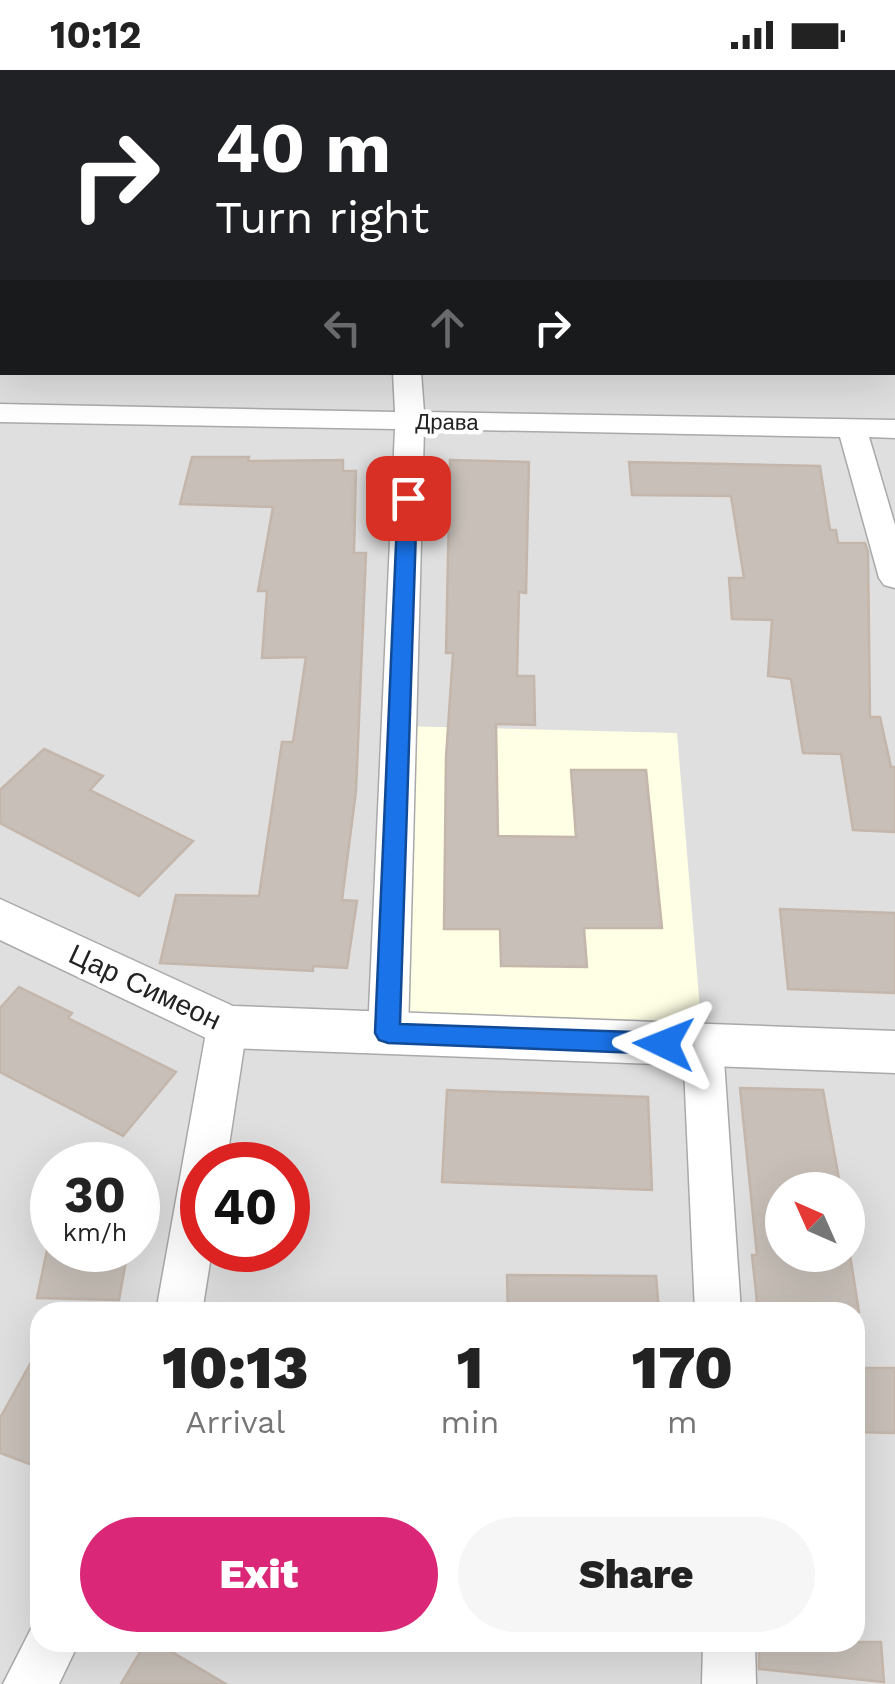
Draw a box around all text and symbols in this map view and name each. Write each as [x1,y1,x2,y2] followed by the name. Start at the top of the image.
[50,13,141,57] text: 10:12
[215,107,391,189] text: 40 m
[50,110,180,240] icon: right
[215,191,429,244] text: Turn right
[315,300,370,355] icon: left
[420,300,475,355] icon: ahead
[525,300,580,355] icon: right
[415,409,480,435] street label: Драва
[366,456,451,541] pin
[381,471,436,526] icon: arrive
[64,937,226,1037] street label: Цар Симеон
[612,992,716,1096] position arrow
[180,1142,310,1272] speed limit sign: 40
[64,1165,126,1224] text: 30
[765,1172,865,1272] north arrow
[765,1172,865,1272] map controls
[63,1218,127,1247] text: km/h
[162,1332,309,1403] text: 10:13
[457,1332,483,1403] text: 1
[631,1332,733,1403] text: 170
[185,1403,285,1441] text: Arrival
[441,1403,499,1441] text: min
[667,1403,697,1441] text: m
[80,1517,438,1632] button: Exit
[458,1517,815,1632] button: Share

